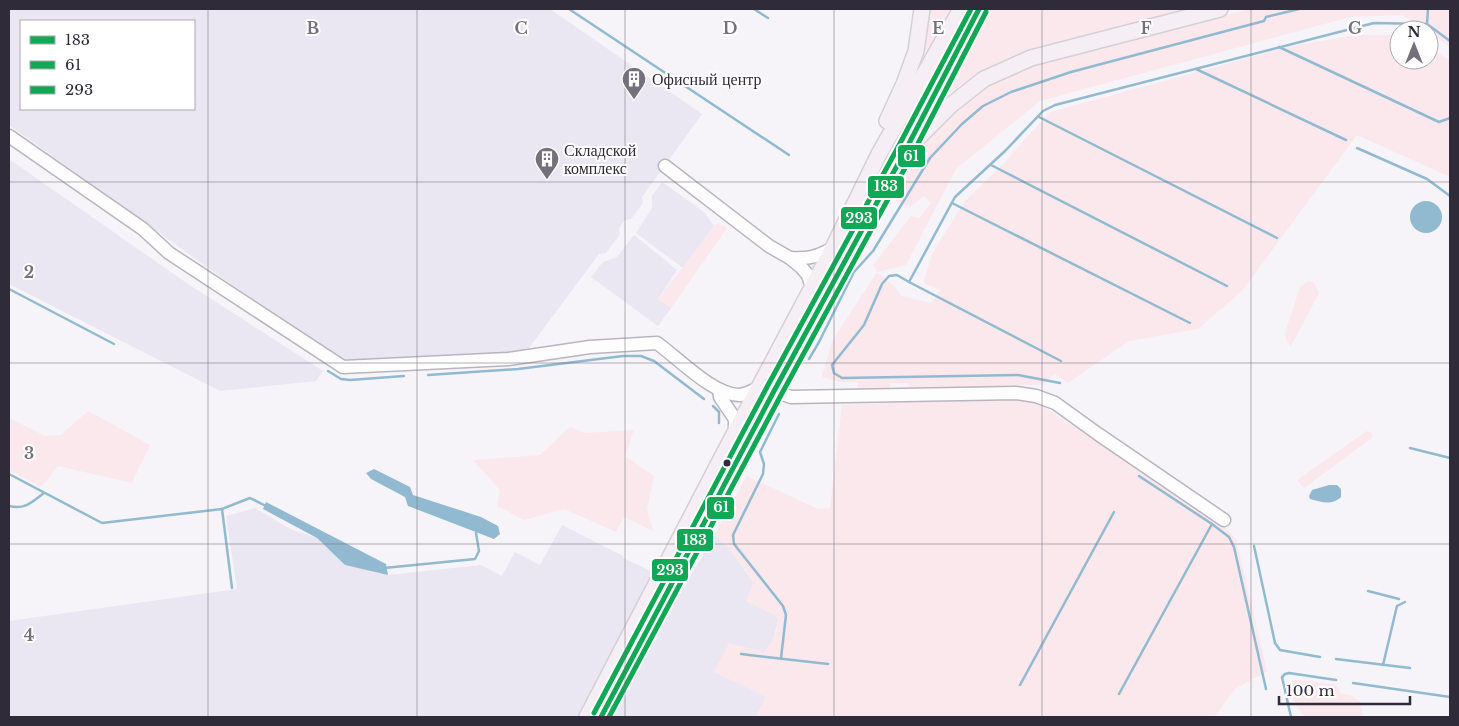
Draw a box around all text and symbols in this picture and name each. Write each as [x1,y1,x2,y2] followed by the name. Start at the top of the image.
[307,18,320,38] text: B
[514,18,528,38] text: C
[723,18,737,38] text: D
[932,18,944,38] text: E
[1140,18,1152,38] text: F
[1348,18,1362,38] text: G
[20,20,195,110] legend
[1389,20,1439,70] north arrow
[1407,23,1421,41] text: N
[65,30,90,49] text: 183
[65,55,81,74] text: 61
[621,66,647,100] building icon: Офисный центр
[652,69,761,89] place label: Офисный центр
[65,80,93,99] text: 293
[564,140,637,178] place label: Складской комплекс
[897,144,926,168] line badge: 61
[534,146,560,180] building icon: Складской комплекс
[903,147,919,165] text: 61
[867,175,905,199] line badge: 183
[874,177,898,195] text: 183
[840,206,878,230] line badge: 293
[845,209,873,227] text: 293
[24,262,34,282] text: 2
[24,443,34,463] text: 3
[722,458,732,468] unlabelled marker
[706,496,735,520] line badge: 61
[713,498,729,516] text: 61
[676,528,714,552] line badge: 183
[683,531,707,549] text: 183
[651,558,689,582] line badge: 293
[656,561,684,579] text: 293
[24,625,34,645] text: 4
[1279,674,1410,706] scale bar
[1286,681,1335,700] text: 100 m

